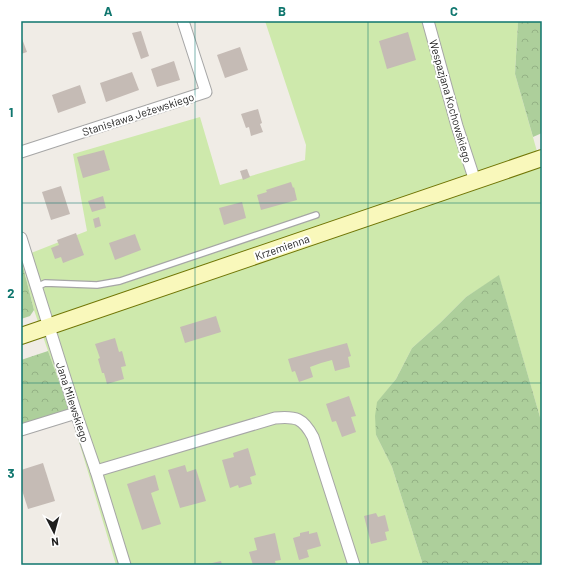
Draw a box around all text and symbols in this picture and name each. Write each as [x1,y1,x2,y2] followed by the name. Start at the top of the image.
[104,3,113,19] text: A
[278,3,286,19] text: B
[450,3,458,19] text: C
[427,38,475,164] street label: Wespazjana Kochowskiego
[80,90,196,138] street label: Stanisława Jeżewskiego
[9,104,13,120] text: 1
[253,232,311,262] street label: Krzemienna
[7,285,15,301] text: 2
[54,360,92,444] street label: Jana Milewskiego
[7,465,15,481] text: 3
[34,512,74,552] north arrow
[51,536,59,549] text: N

